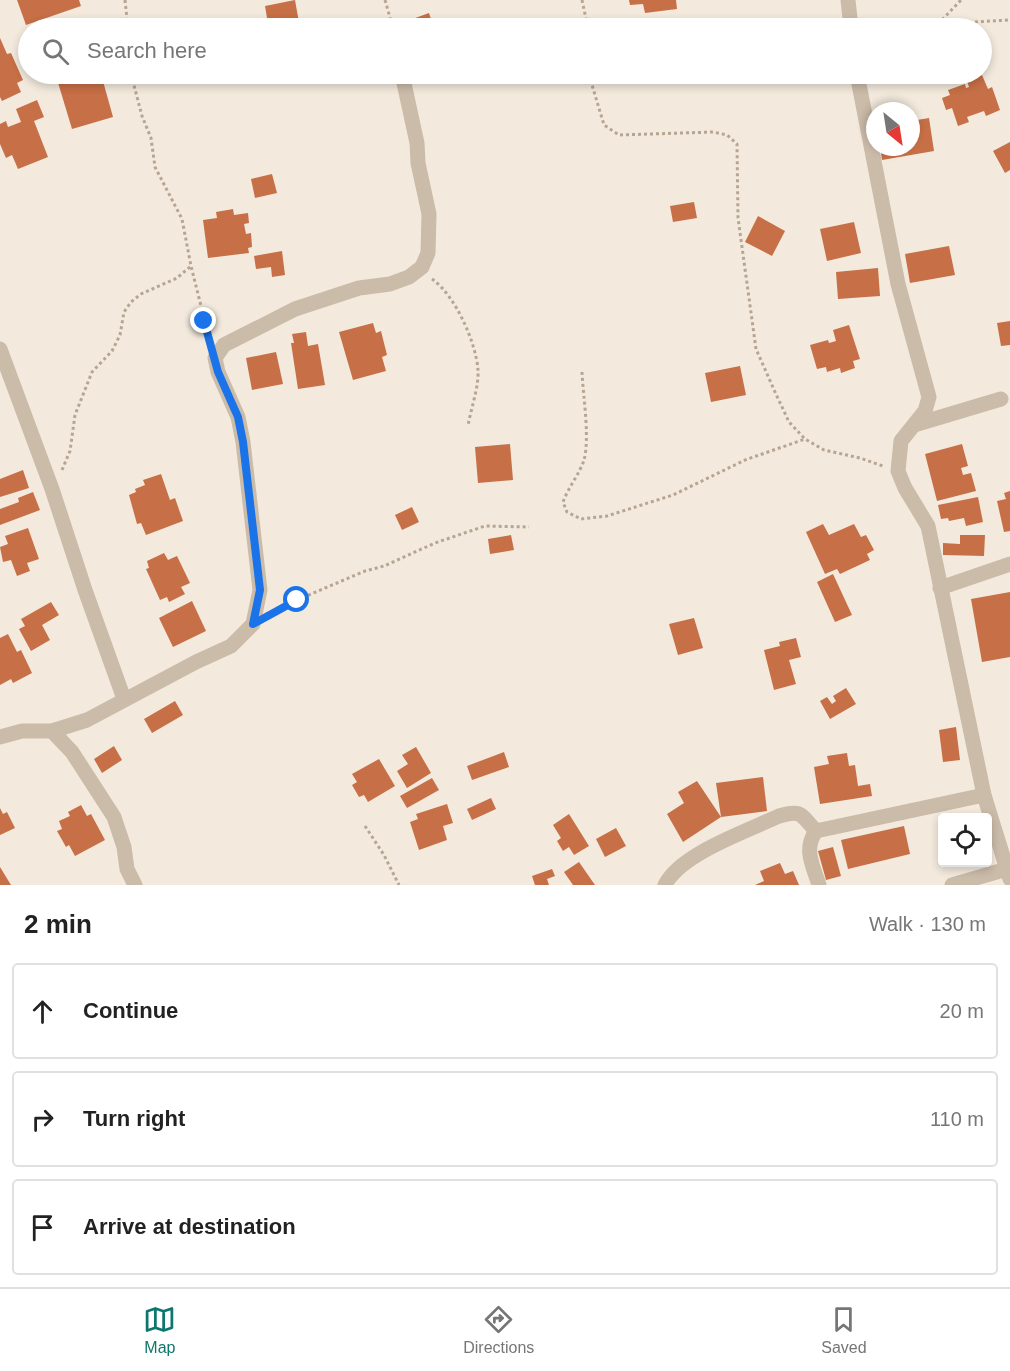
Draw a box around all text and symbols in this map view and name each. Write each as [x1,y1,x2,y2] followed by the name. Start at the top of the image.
[18,18,992,84] search box
[39,35,72,68] icon: search
[87,38,207,63] text: Search here
[866,102,920,156] north arrow
[190,307,216,333] route end
[283,586,309,612] route start
[938,813,992,867] map controls
[938,813,992,867] button: locate
[24,909,92,939] text: 2 min
[869,913,986,935] text: Walk · 130 m
[26,995,59,1028] icon: ahead
[83,998,178,1023] text: Continue
[940,1000,984,1022] text: 20 m
[26,1103,59,1136] icon: right
[83,1106,185,1131] text: Turn right
[930,1108,984,1130] text: 110 m
[26,1211,59,1244] icon: arrive
[83,1214,296,1239] text: Arrive at destination
[143,1303,176,1357] tab: Map
[463,1303,534,1357] tab: Directions
[821,1303,867,1357] tab: Saved

